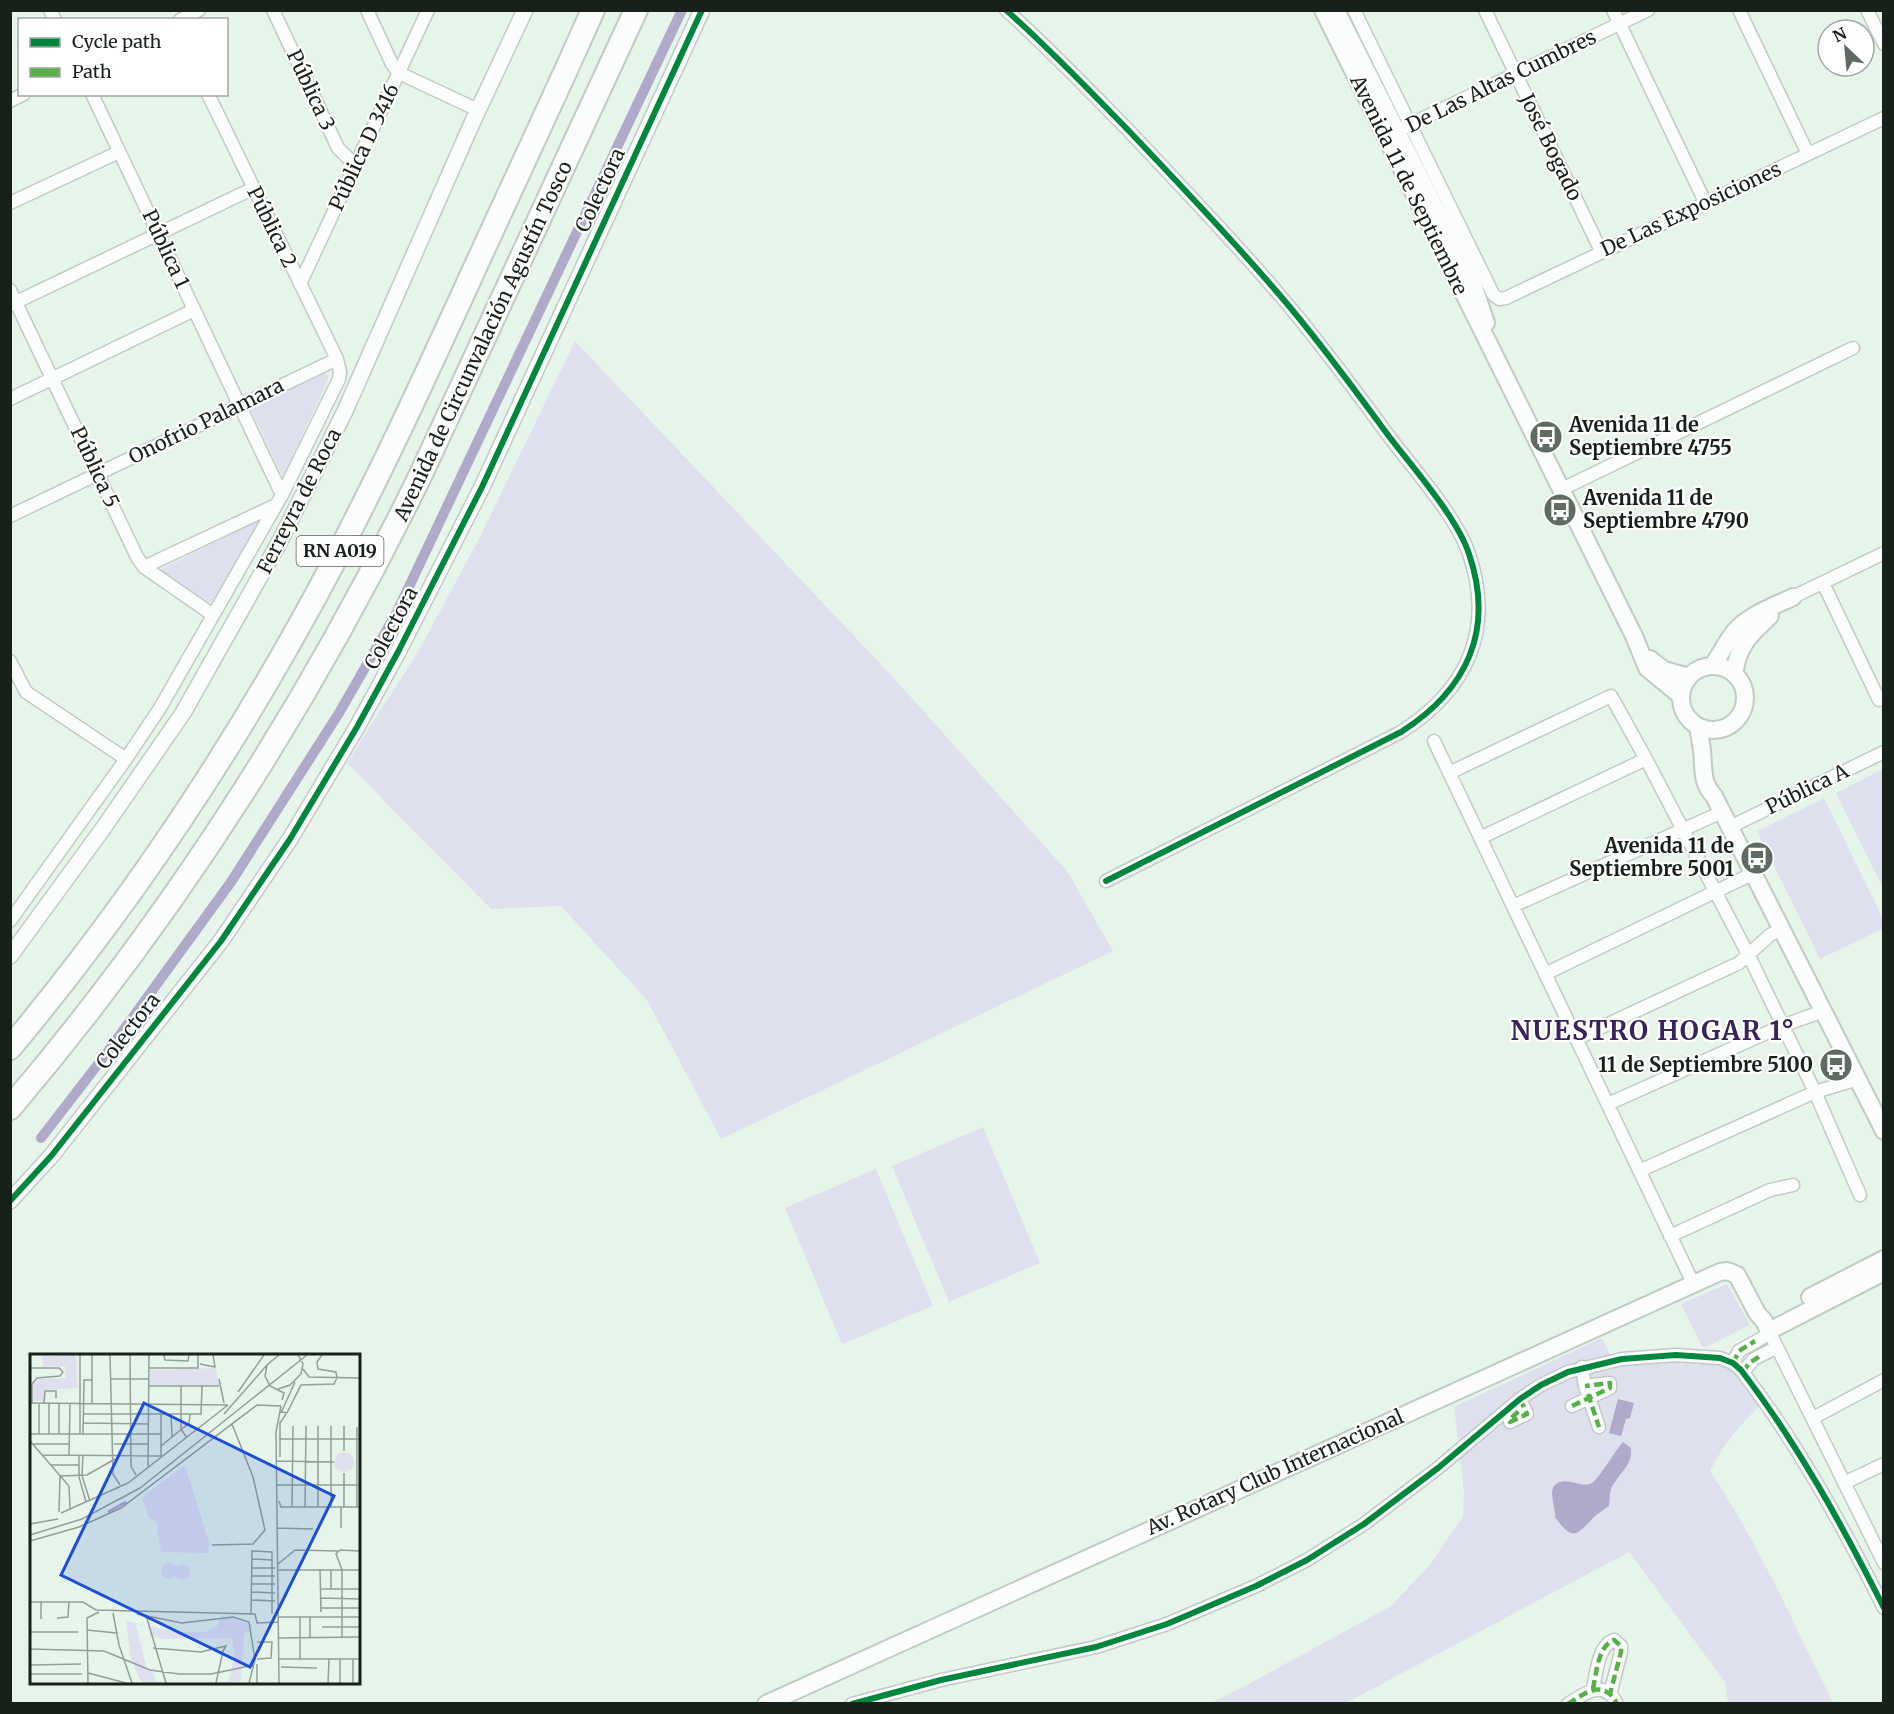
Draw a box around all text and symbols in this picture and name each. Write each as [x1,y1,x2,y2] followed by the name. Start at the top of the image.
[18,18,228,96] legend
[1816,18,1876,78] north arrow
[1829,23,1850,46] text: N
[1402,24,1600,137] street label: De Las Altas Cumbres
[72,30,162,53] text: Cycle path
[282,45,341,134] street label: Pública 3
[72,60,112,83] text: Path
[1345,70,1474,299] street label: Avenida 11 de Septiembre
[323,79,404,214] street label: Pública D 3416
[1514,88,1588,205] street label: José Bogado
[569,144,630,236] street label: Colectora
[387,156,577,526] street label: Avenida de Circunvalación Agustín Tosco
[1597,156,1785,261] street label: De Las Exposiciones
[242,182,303,271] street label: Pública 2
[137,205,196,292] street label: Pública 1
[124,372,288,469] street label: Onofrio Palamara
[1568,412,1732,460] place label: Avenida 11 de Septiembre 4755
[1528,419,1564,455] bus stop icon: Avenida 11 de Septiembre 4755
[66,422,125,511] street label: Pública 5
[251,424,346,578] street label: Ferreyra de Roca
[1582,485,1749,533] place label: Avenida 11 de Septiembre 4790
[1542,492,1578,528] bus stop icon: Avenida 11 de Septiembre 4790
[296,536,384,566] road number: RN A019
[358,582,423,673] street label: Colectora
[1761,757,1853,819] street label: Pública A
[1569,833,1734,881] place label: Avenida 11 de Septiembre 5001
[1739,840,1775,876] bus stop icon: Avenida 11 de Septiembre 5001
[90,987,165,1074] street label: Colectora
[1510,1014,1796,1047] district label: NUESTRO HOGAR 1°
[1818,1047,1854,1083] bus stop icon: 11 de Septiembre 5100
[1598,1052,1813,1077] place label: 11 de Septiembre 5100
[30,1354,360,1684] inset map
[1141,1403,1407,1540] street label: Av. Rotary Club Internacional

